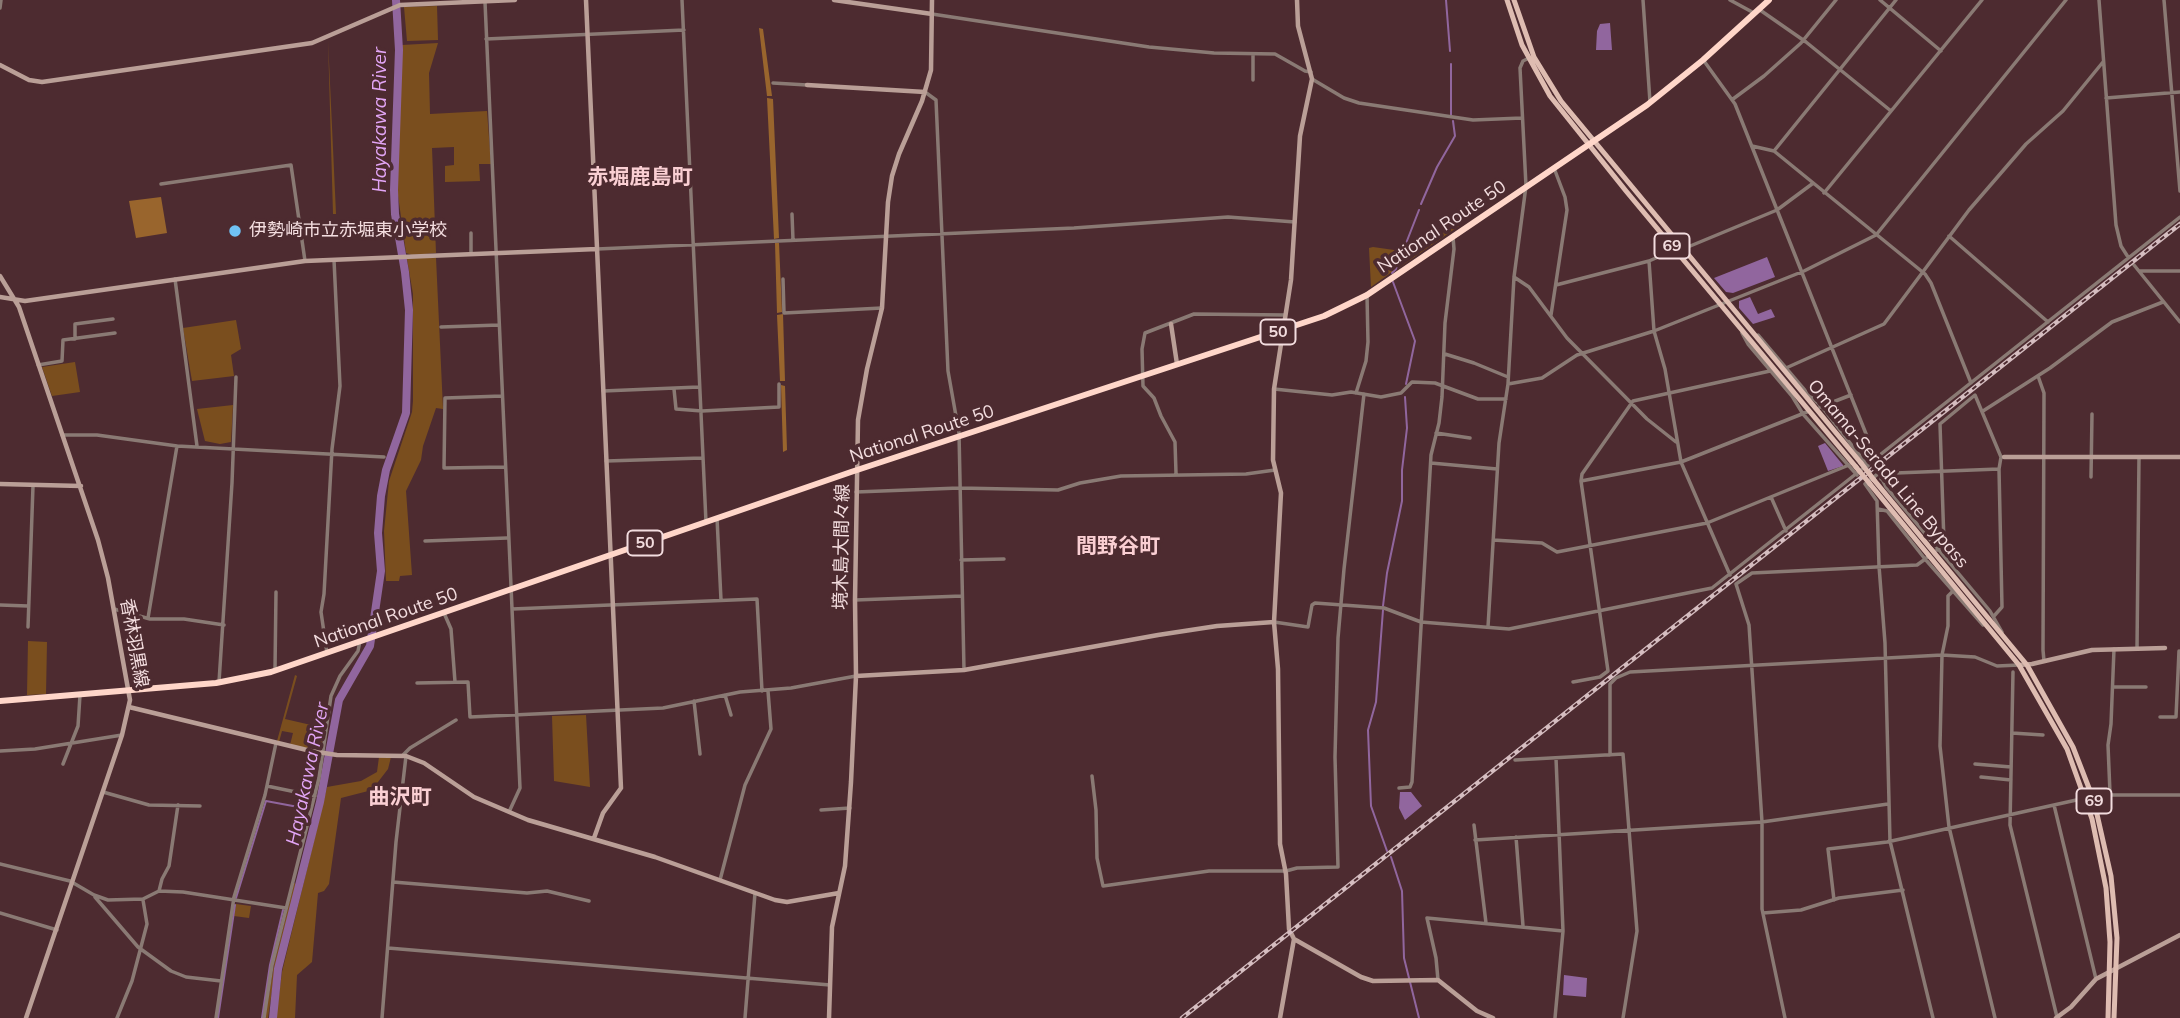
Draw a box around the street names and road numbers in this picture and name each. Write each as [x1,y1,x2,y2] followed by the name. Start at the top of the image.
[1374,176,1510,278] street label: National Route 50
[1654,234,1690,258] road number: 69
[1260,320,1296,344] road number: 50
[1803,375,1973,573] street label: Omama-Serada Line Bypass
[847,400,997,468] street label: National Route 50
[830,484,854,610] street label: 境木島大間々線
[628,530,662,556] road number: 50
[311,583,461,653] street label: National Route 50
[116,597,152,689] street label: 香林羽黒線
[2076,788,2112,814] road number: 69

